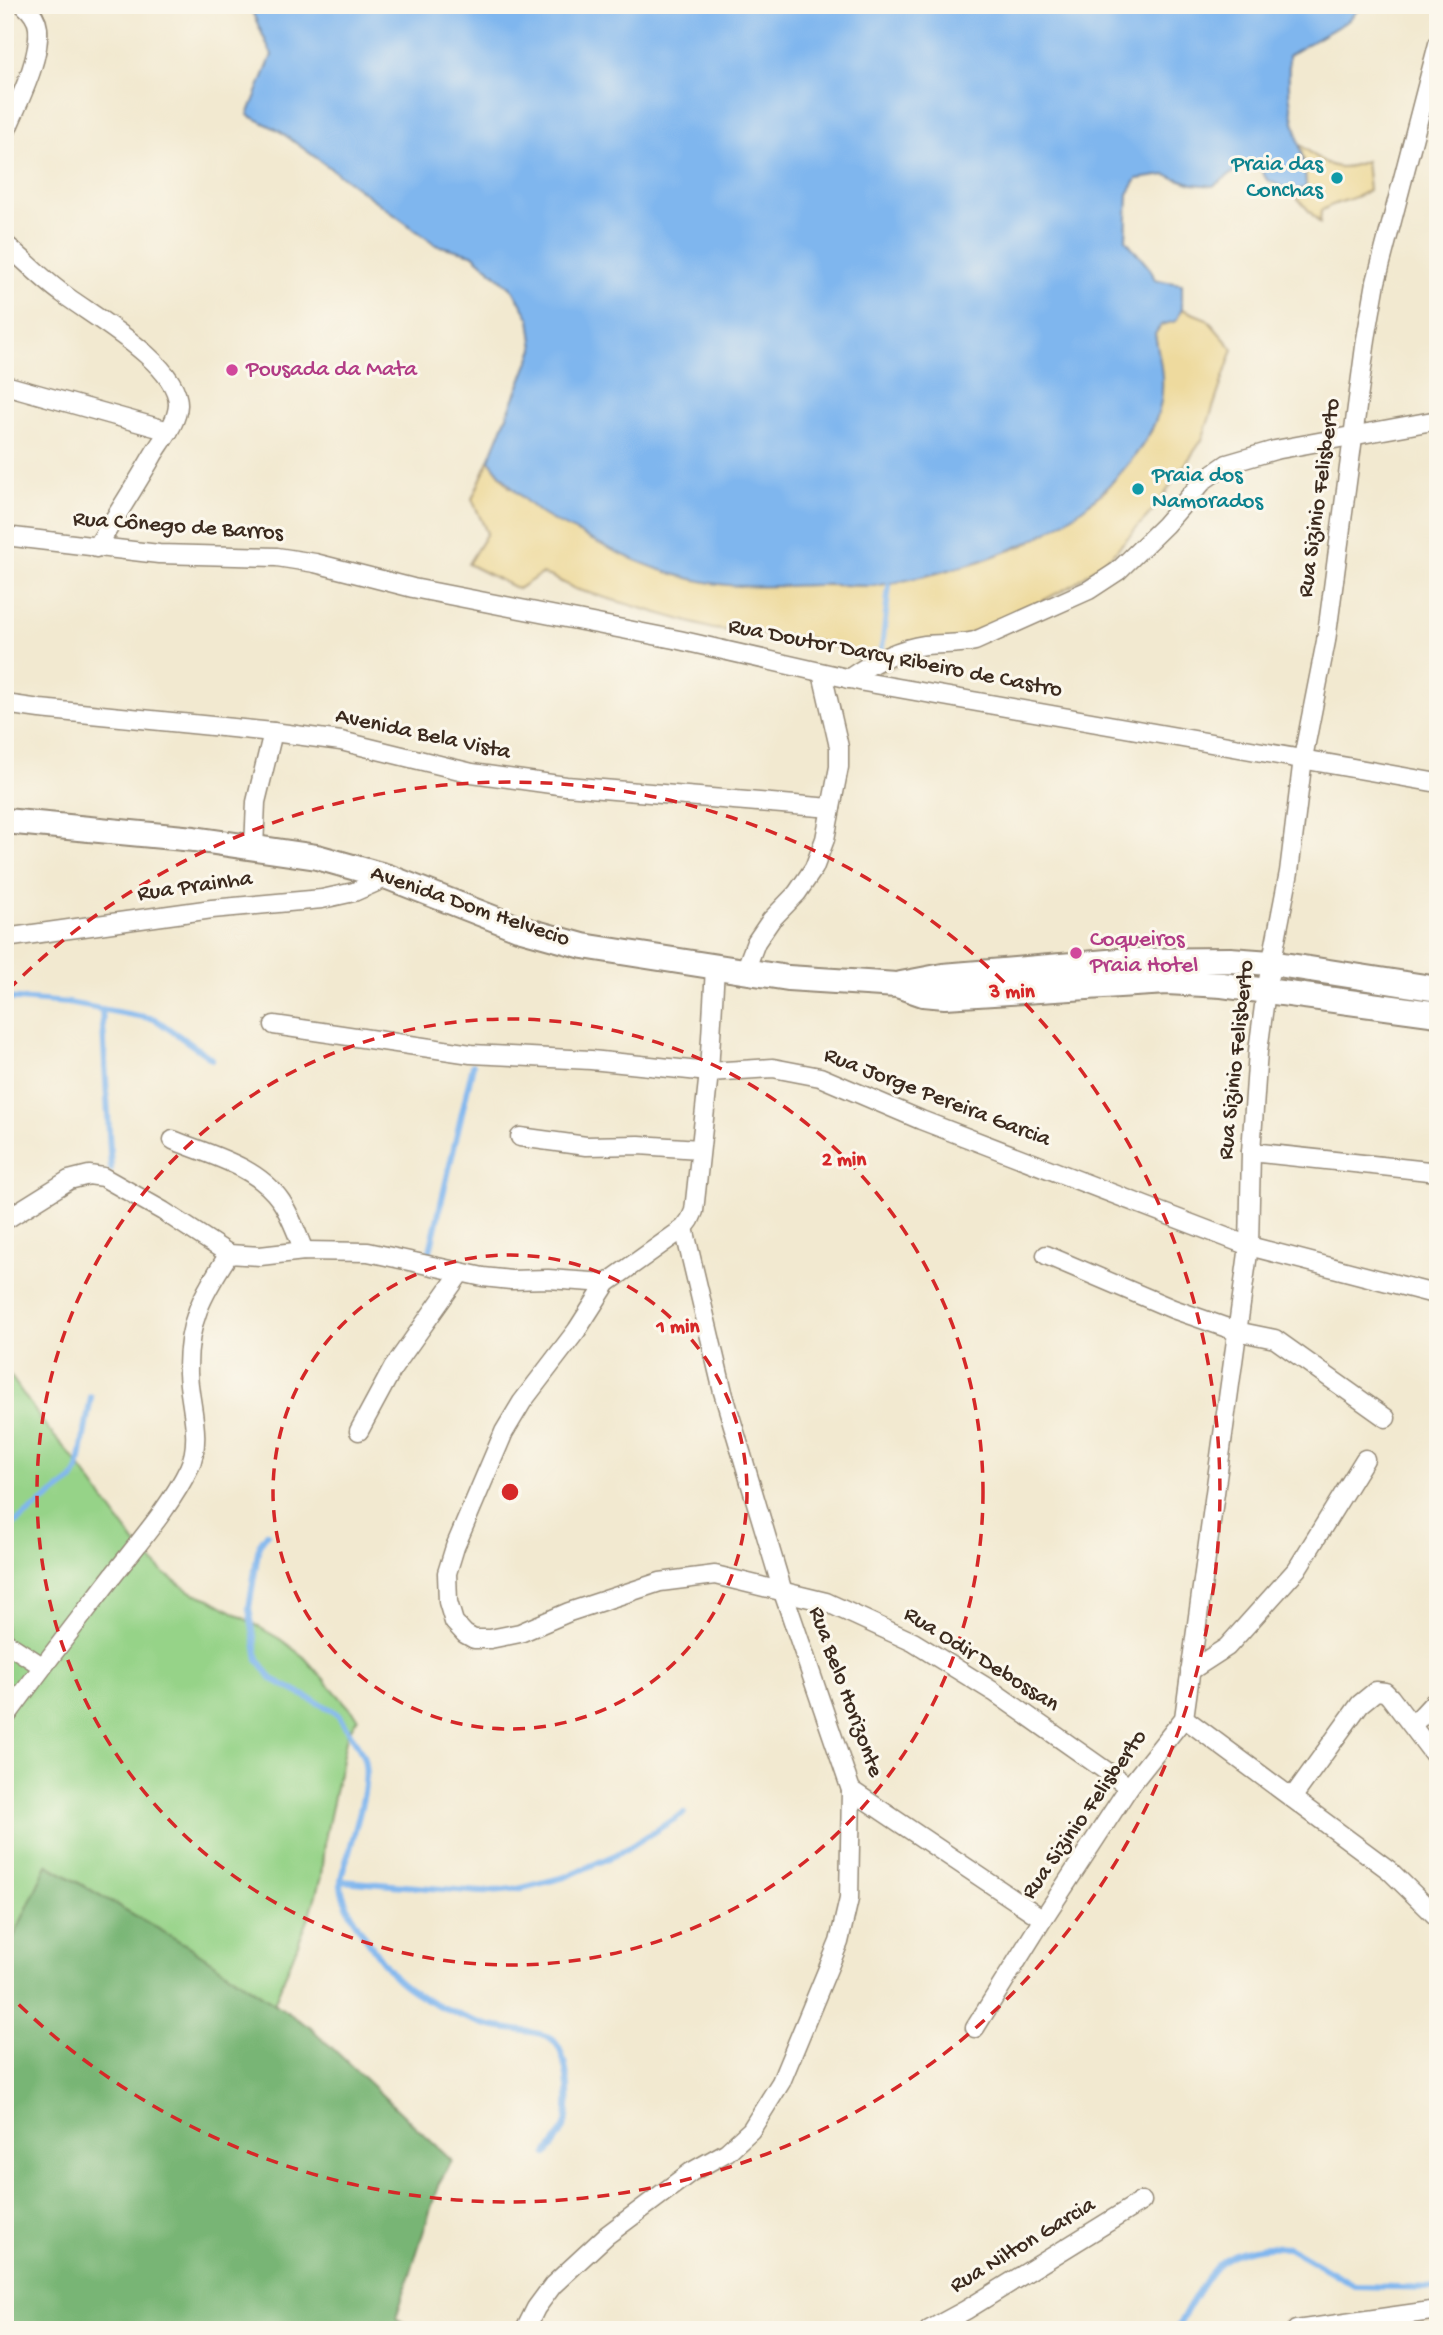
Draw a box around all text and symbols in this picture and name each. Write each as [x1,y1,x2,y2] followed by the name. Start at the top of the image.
[1230,152,1324,205] place label: Praia das Conchas
[1329,170,1345,186] marker: Praia das Conchas
[245,357,418,384] place label: Pousada da Mata
[224,362,240,378] marker: Pousada da Mata
[1293,397,1347,599] street label: Rua Sizinio Felisberto
[1151,463,1263,516] place label: Praia dos Namorados
[1130,481,1146,497] marker: Praia dos Namorados
[72,506,285,548] street label: Rua Cônego de Barros
[726,613,1064,705] street label: Rua Doutor Darcy Ribeiro de Castro
[333,703,514,767] street label: Avenida Bela Vista
[367,860,573,954] street label: Avenida Dom Helvecio
[136,865,255,908] street label: Rua Prainha
[1089,927,1198,980] place label: Coqueiros Praia Hotel
[1068,945,1084,961] marker: Coqueiros Praia Hotel
[1213,959,1261,1161] street label: Rua Sizinio Felisberto
[988,981,1036,1006] text: 3 min
[820,1042,1055,1154] street label: Rua Jorge Pereira Garcia
[822,1149,867,1174] text: 2 min
[656,1316,700,1341] text: 1 min
[498,1480,522,1504] centre of rings
[898,1601,1064,1719] street label: Rua Odir Debossan
[802,1603,889,1782] street label: Rua Belo Horizonte
[1016,1725,1154,1905] street label: Rua Sizinio Felisberto
[945,2191,1102,2300] street label: Rua Nilton Garcia

